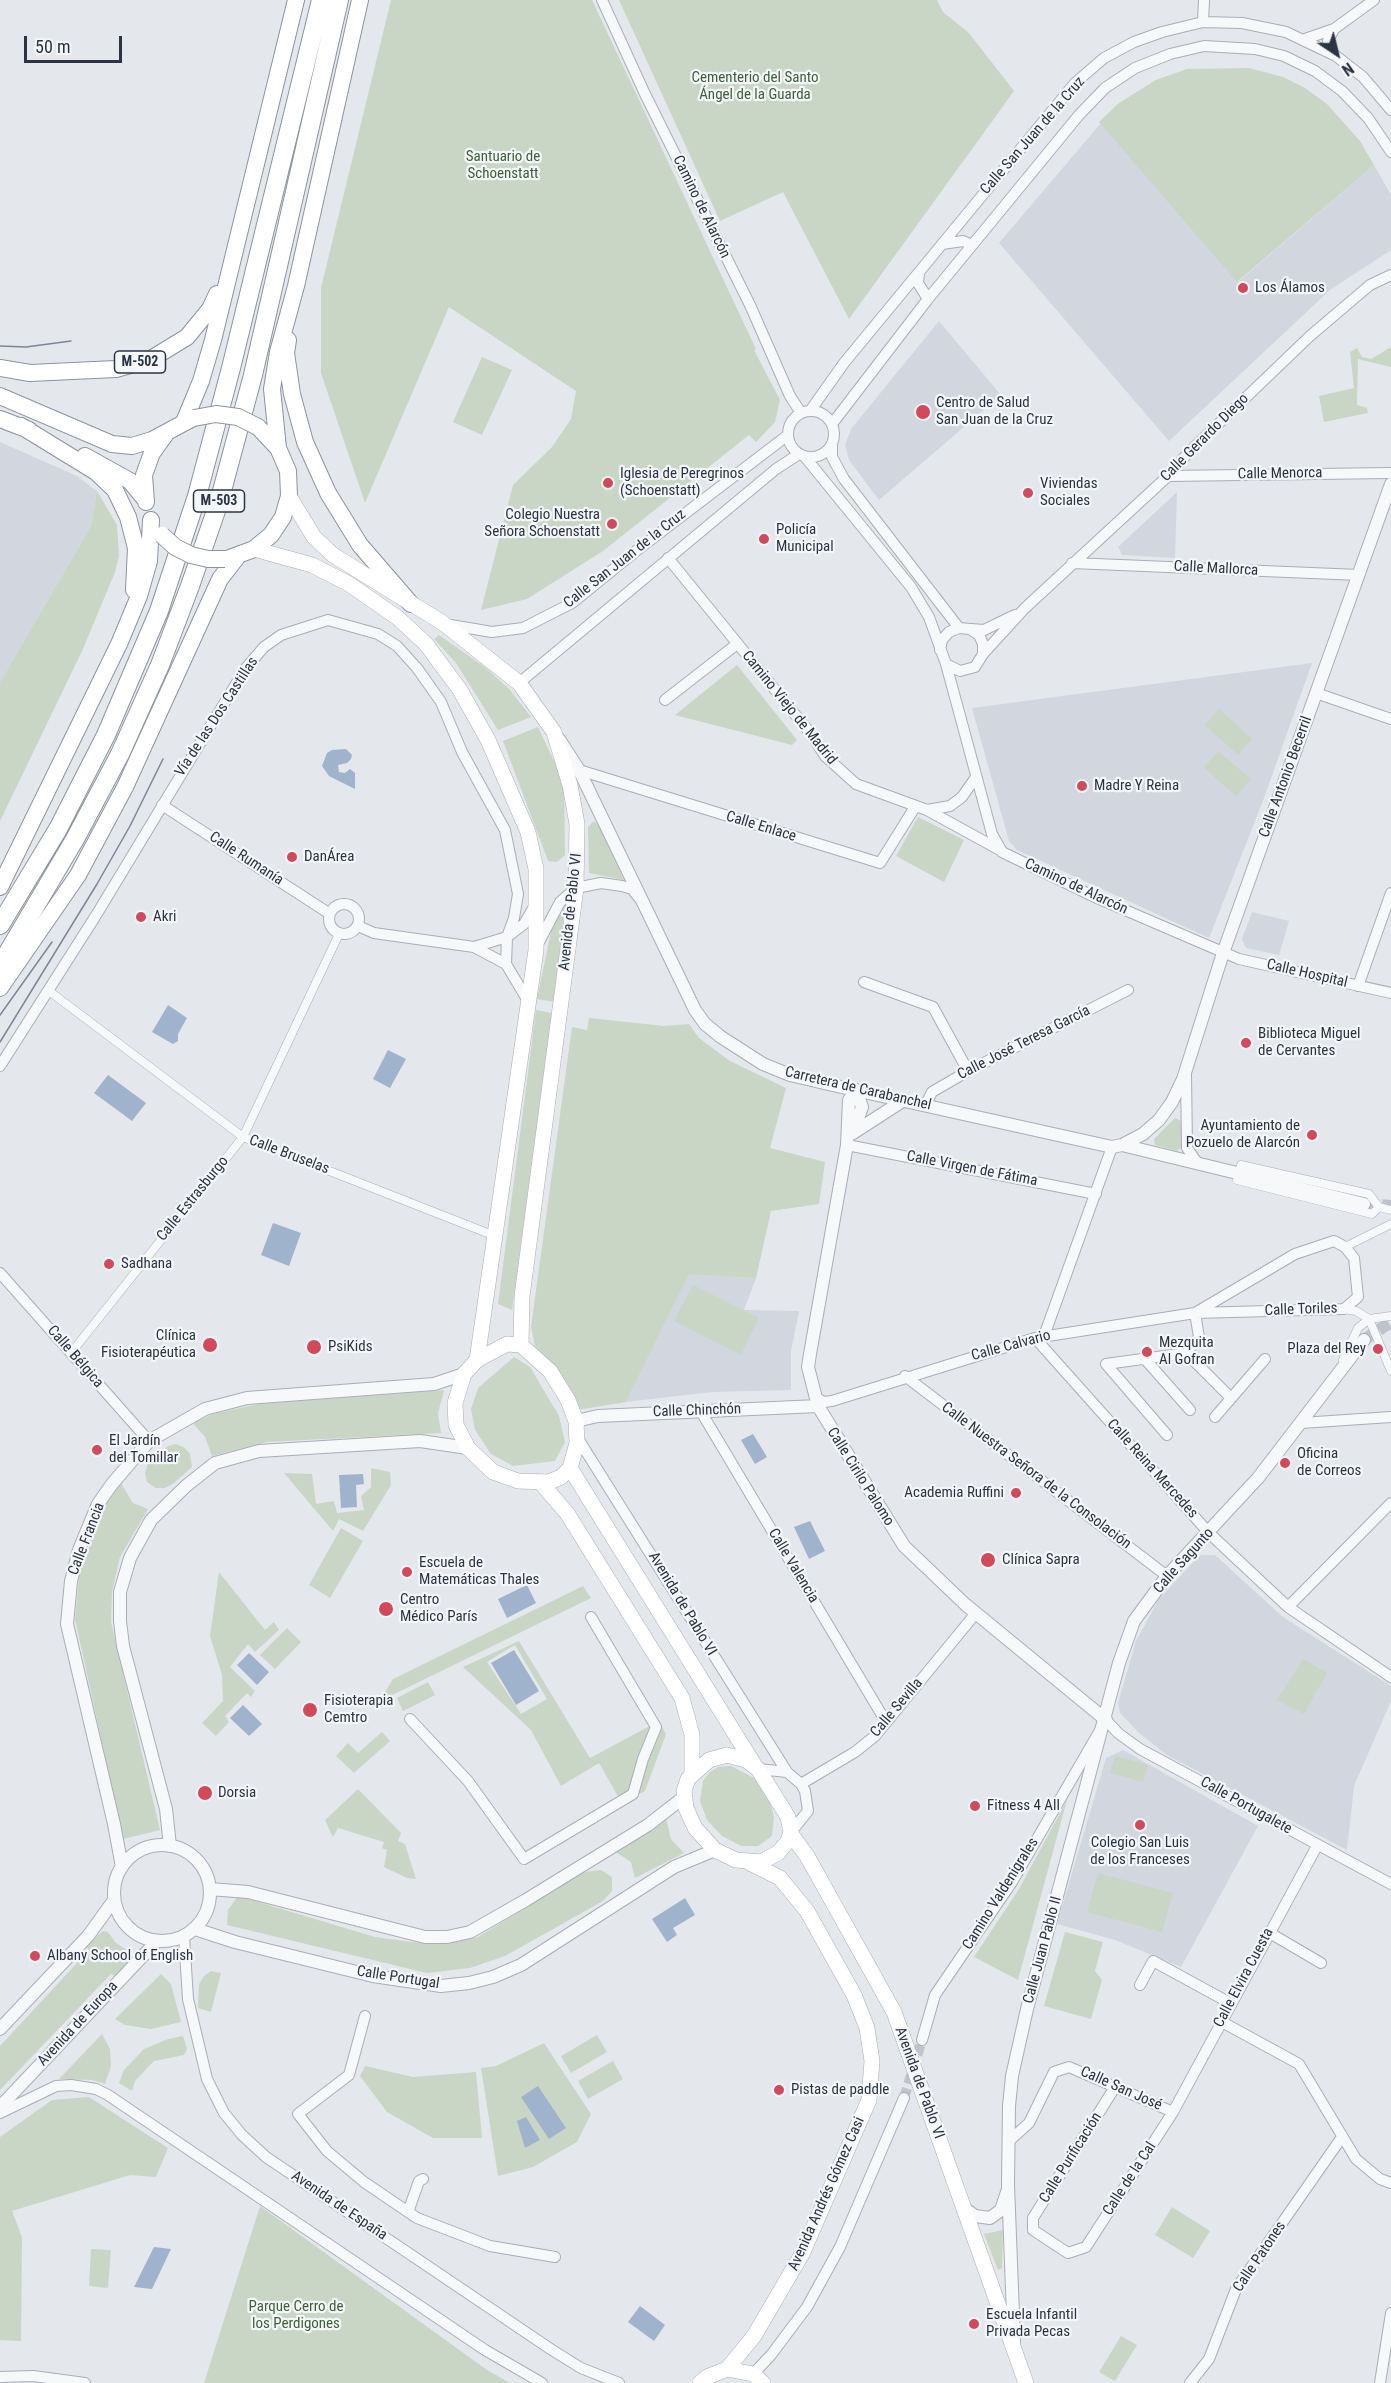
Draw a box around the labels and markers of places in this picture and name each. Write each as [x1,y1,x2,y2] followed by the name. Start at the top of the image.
[1255,279,1325,297] place label: Los Álamos
[1236,281,1250,295] marker: Los Álamos
[936,394,1053,429] place label: Centro de Salud San Juan de la Cruz
[914,403,932,421] marker: Centro de Salud San Juan de la Cruz
[620,465,744,500] place label: Iglesia de Peregrinos (Schoenstatt)
[1040,475,1097,510] place label: Viviendas Sociales
[601,476,615,490] marker: Iglesia de Peregrinos (Schoenstatt)
[1021,486,1035,500] marker: Viviendas Sociales
[484,506,600,541] place label: Colegio Nuestra Señora Schoenstatt
[605,517,619,531] marker: Colegio Nuestra Señora Schoenstatt
[776,521,834,556] place label: Policía Municipal
[757,532,771,546] marker: Policía Municipal
[1094,777,1179,795] place label: Madre Y Reina
[1075,779,1089,793] marker: Madre Y Reina
[304,848,354,866] place label: DanÁrea
[285,850,299,864] marker: DanÁrea
[153,908,176,926] place label: Akri
[134,910,148,924] marker: Akri
[1258,1025,1360,1060] place label: Biblioteca Miguel de Cervantes
[1239,1036,1253,1050] marker: Biblioteca Miguel de Cervantes
[1186,1117,1300,1152] place label: Ayuntamiento de Pozuelo de Alarcón
[1305,1128,1319,1142] marker: Ayuntamiento de Pozuelo de Alarcón
[121,1255,172,1273] place label: Sadhana
[102,1257,116,1271] marker: Sadhana
[101,1327,196,1362] place label: Clínica Fisioterapéutica
[1159,1334,1214,1369] place label: Mezquita Al Gofran
[201,1336,219,1354] marker: Clínica Fisioterapéutica
[305,1338,323,1356] marker: PsiKids
[328,1338,373,1356] place label: PsiKids
[1287,1340,1366,1358] place label: Plaza del Rey
[1371,1342,1385,1356] marker: Plaza del Rey
[1140,1345,1154,1359] marker: Mezquita Al Gofran
[109,1432,178,1467] place label: El Jardín del Tomillar
[90,1443,104,1457] marker: El Jardín del Tomillar
[1297,1445,1361,1480] place label: Oficina de Correos
[1278,1456,1292,1470] marker: Oficina de Correos
[904,1484,1004,1502] place label: Academia Ruffini
[1009,1486,1023,1500] marker: Academia Ruffini
[979,1551,997,1569] marker: Clínica Sapra
[1002,1551,1080,1569] place label: Clínica Sapra
[419,1554,539,1589] place label: Escuela de Matemáticas Thales
[400,1565,414,1579] marker: Escuela de Matemáticas Thales
[400,1591,478,1626] place label: Centro Médico París
[377,1600,395,1618] marker: Centro Médico París
[324,1692,393,1727] place label: Fisioterapia Cemtro
[301,1701,319,1719] marker: Fisioterapia Cemtro
[196,1784,214,1802] marker: Dorsia
[218,1784,256,1802] place label: Dorsia
[987,1797,1060,1815] place label: Fitness 4 All
[968,1799,982,1813] marker: Fitness 4 All
[1133,1818,1147,1832] marker: Colegio San Luis de los Franceses
[1090,1834,1190,1869] place label: Colegio San Luis de los Franceses
[47,1947,193,1965] place label: Albany School of English
[28,1949,42,1963] marker: Albany School of English
[791,2081,889,2099] place label: Pistas de paddle
[772,2083,786,2097] marker: Pistas de paddle
[986,2306,1077,2341] place label: Escuela Infantil Privada Pecas
[967,2317,981,2331] marker: Escuela Infantil Privada Pecas

